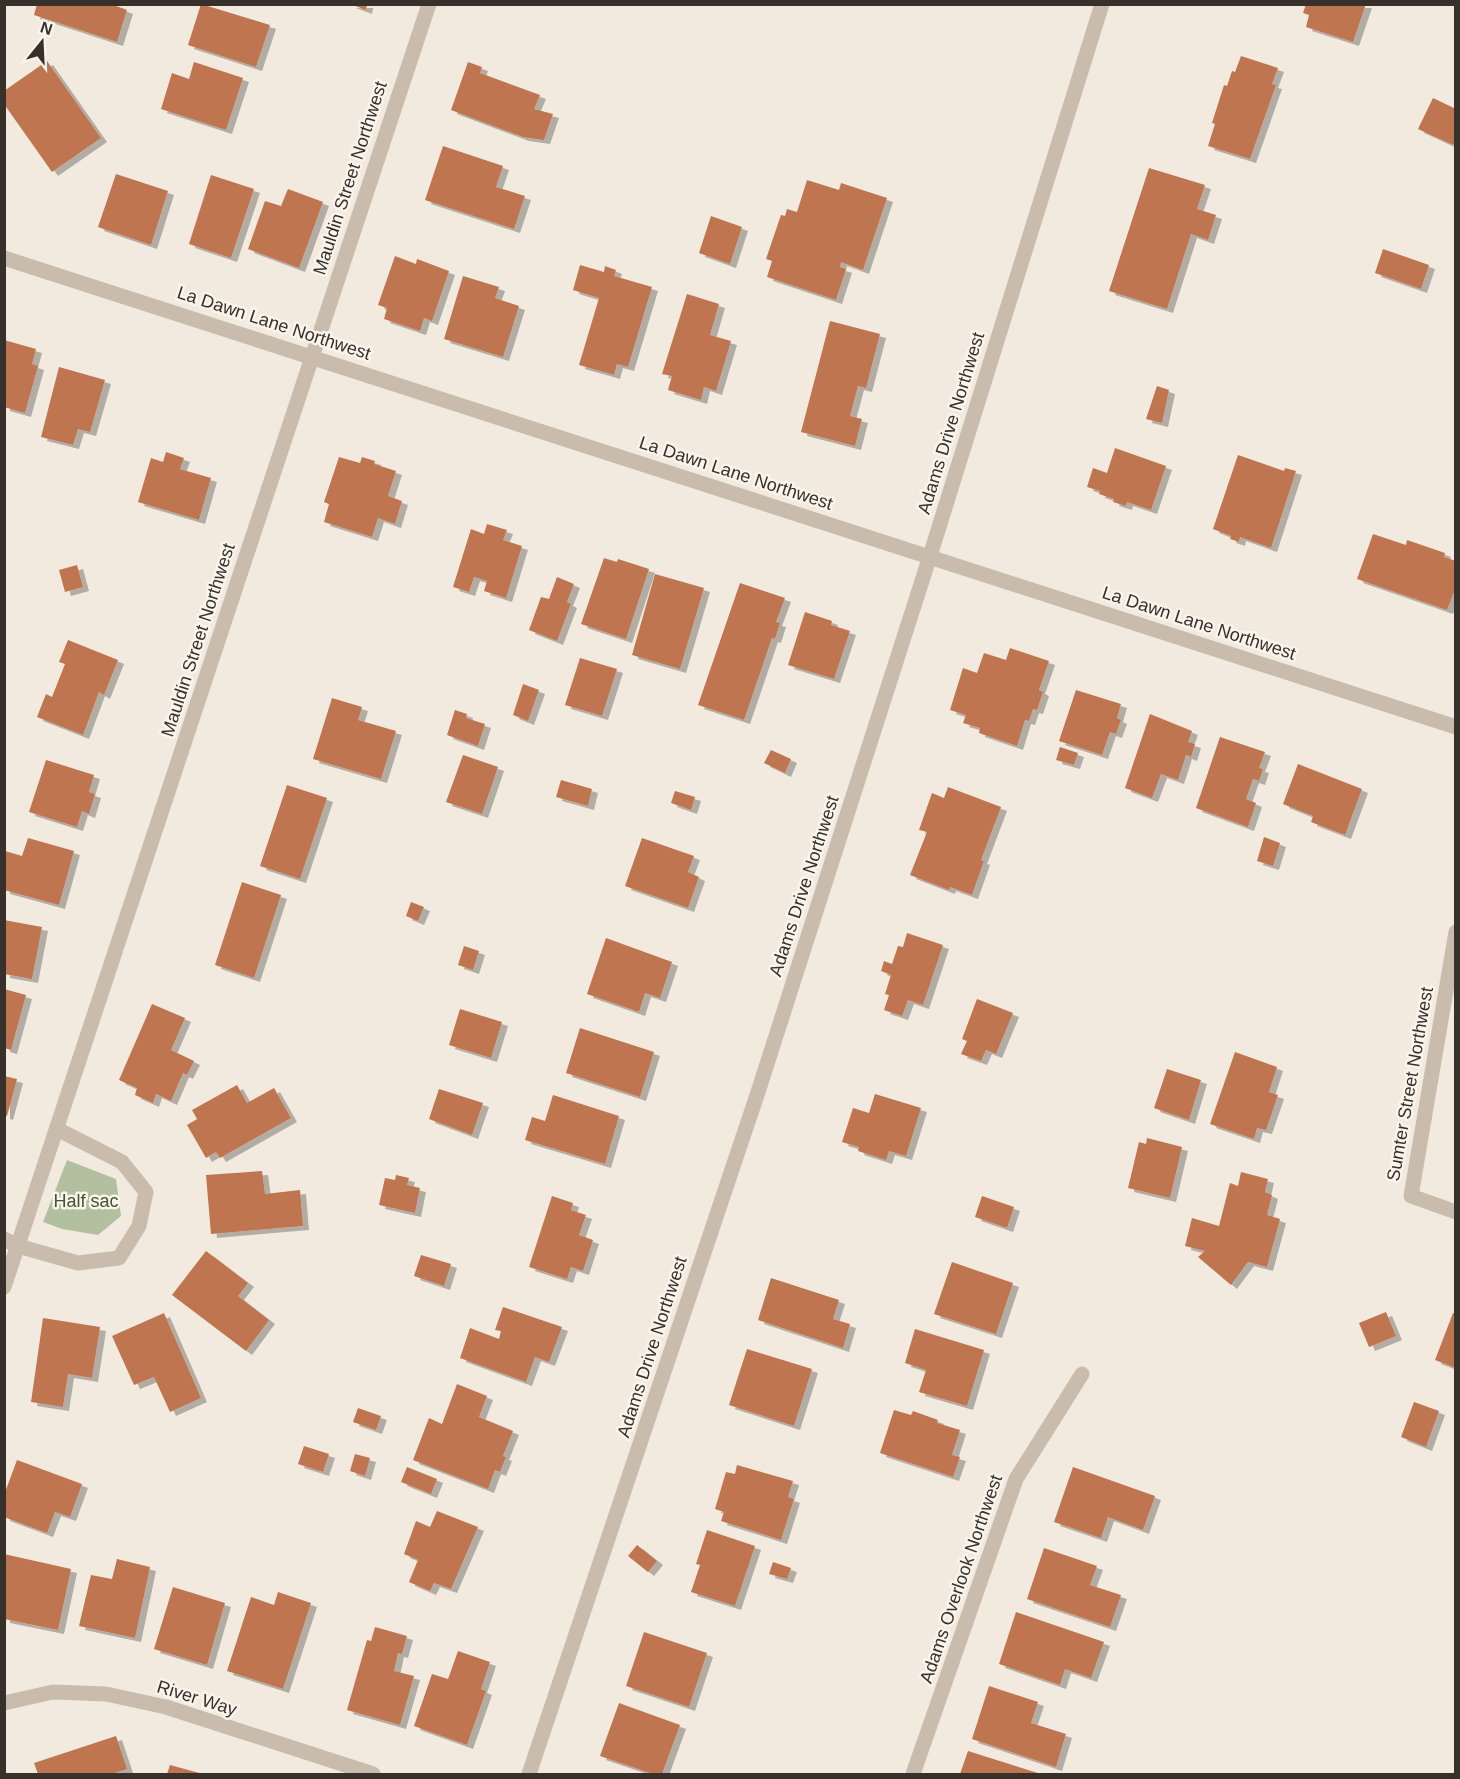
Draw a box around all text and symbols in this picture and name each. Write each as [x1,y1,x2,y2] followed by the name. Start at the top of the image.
[12,12,72,72] north arrow
[38,18,55,38] text: N
[309,79,391,277] street label: Mauldin Street Northwest
[175,282,373,364] street label: La Dawn Lane Northwest
[914,330,988,516] street label: Adams Drive Northwest
[637,432,835,514] street label: La Dawn Lane Northwest
[157,541,239,739] street label: Mauldin Street Northwest
[1100,582,1298,664] street label: La Dawn Lane Northwest
[765,793,843,979] street label: Adams Drive Northwest
[1383,985,1437,1183] street label: Sumter Street Northwest
[53,1191,119,1211] park label: Half sac
[613,1254,691,1440] street label: Adams Drive Northwest
[916,1472,1006,1686] street label: Adams Overlook Northwest
[155,1676,239,1720] street label: River Way

